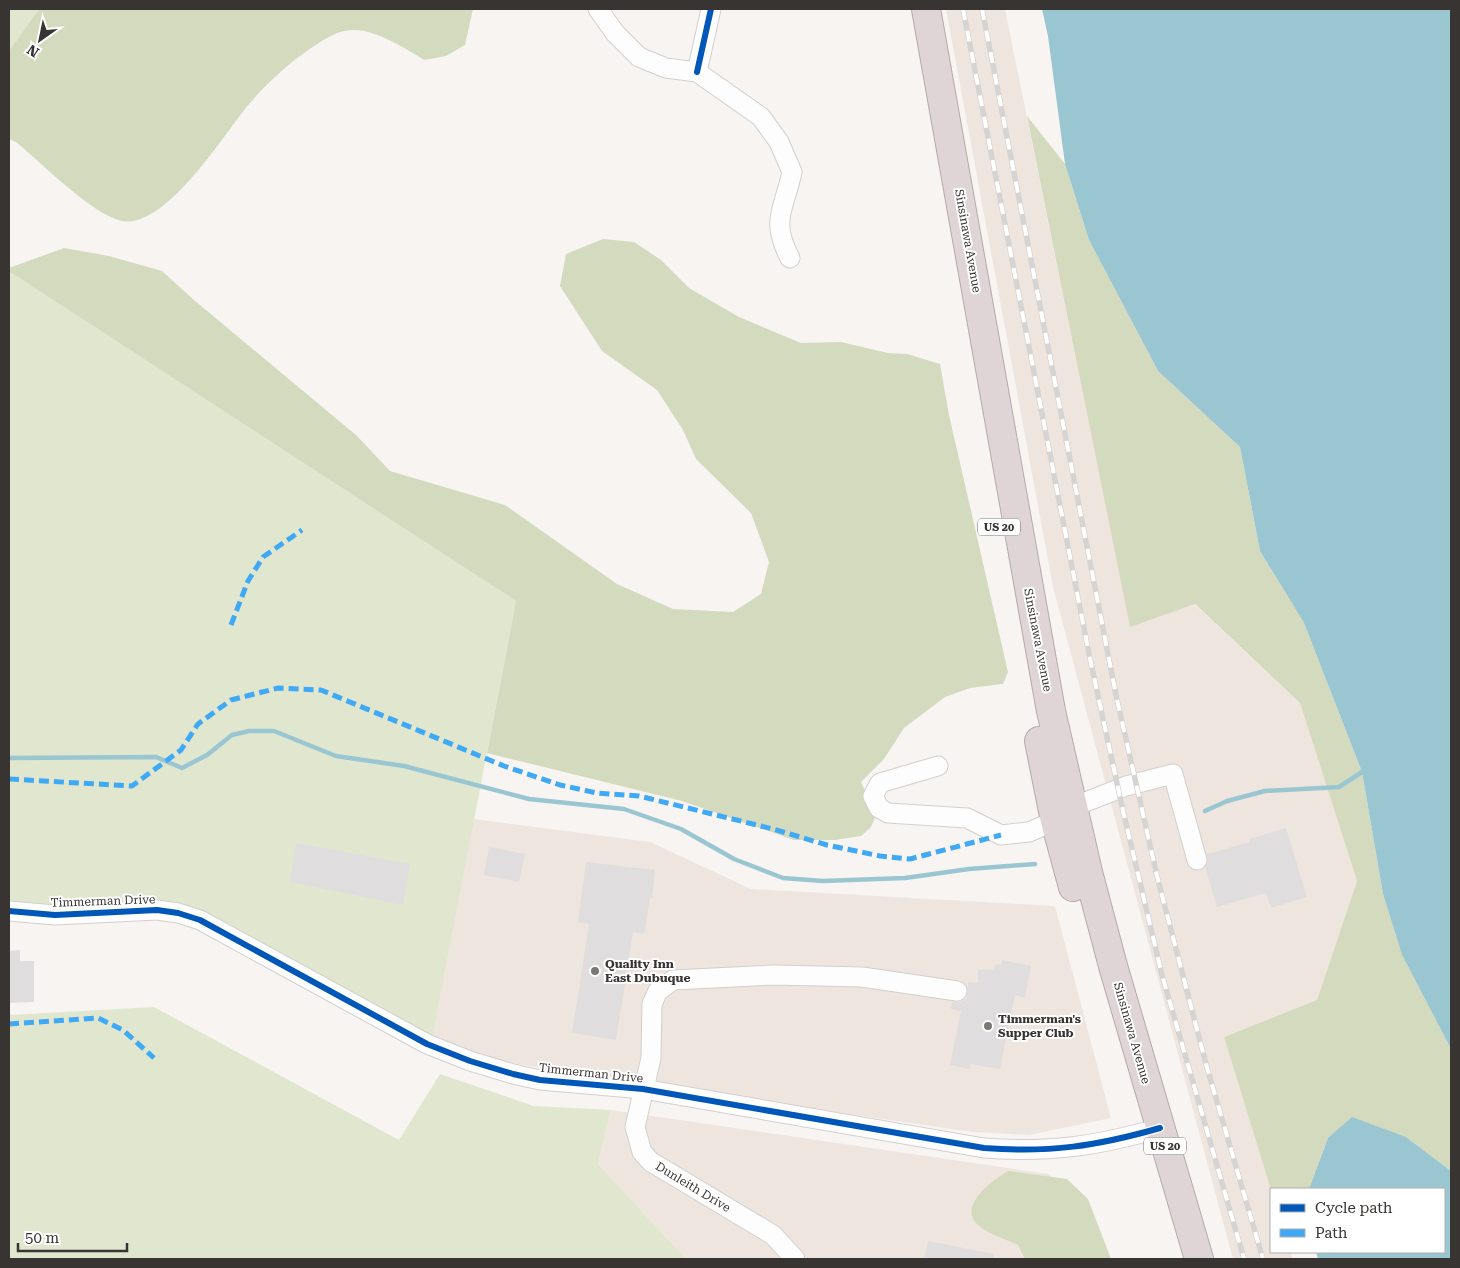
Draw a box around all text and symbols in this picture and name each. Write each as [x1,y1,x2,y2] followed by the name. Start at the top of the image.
[15,15,65,65] north arrow
[24,41,42,61] text: N
[952,188,984,294] street label: Sinsinawa Avenue
[978,518,1020,536] road number: US 20
[1021,587,1055,693] street label: Sinsinawa Avenue
[50,892,156,910] street label: Timmerman Drive
[605,957,691,985] place label: Quality Inn East Dubuque
[589,965,601,977] marker: Quality Inn East Dubuque
[1111,981,1153,1086] street label: Sinsinawa Avenue
[998,1012,1081,1040] place label: Timmerman's Supper Club
[982,1020,994,1032] marker: Timmerman's Supper Club
[538,1061,644,1085] street label: Timmerman Drive
[1144,1138,1186,1154] road number: US 20
[653,1159,733,1215] street label: Dunleith Drive
[1270,1188,1445,1253] legend
[1315,1199,1393,1217] text: Cycle path
[18,1220,126,1252] scale bar
[1315,1224,1348,1242] text: Path
[25,1229,60,1247] text: 50 m

